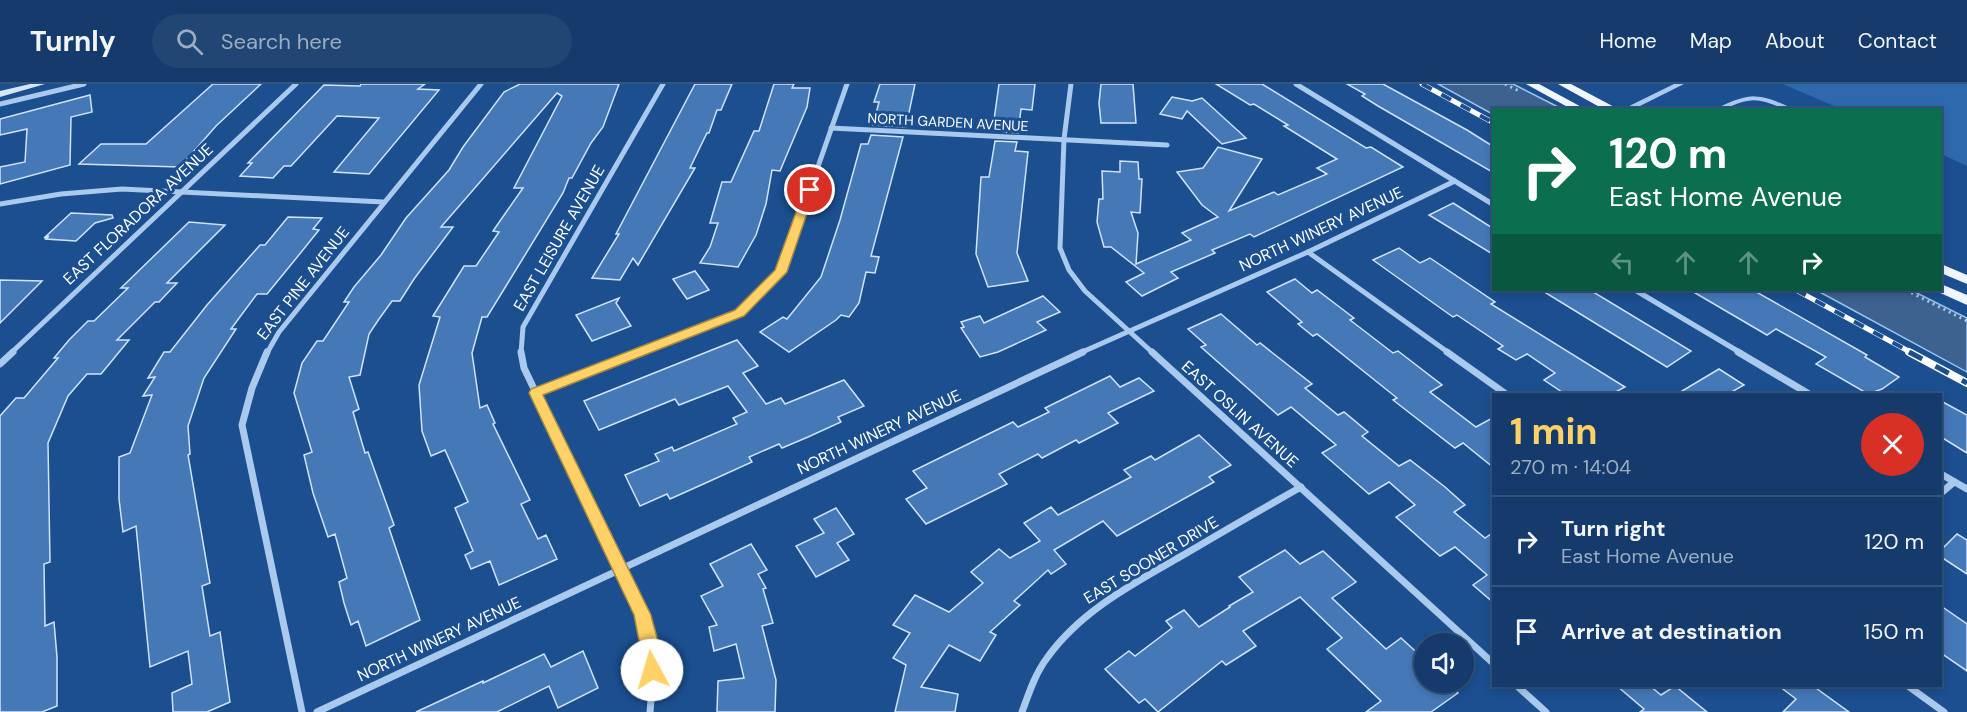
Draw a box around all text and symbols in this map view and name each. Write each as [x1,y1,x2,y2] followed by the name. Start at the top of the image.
[152,14,572,68] search box
[30,23,116,60] text: Turnly
[173,25,206,58] icon: search
[221,27,342,56] text: Search here
[1599,27,1657,55] text: Home
[1690,27,1732,55] text: Map
[1765,27,1825,55] text: About
[1858,27,1937,55] text: Contact
[867,109,1029,135] street label: NORTH GARDEN AVENUE
[1609,126,1727,181] text: 120 m
[1510,132,1588,210] icon: right
[59,139,217,289] street label: EAST FLORADORA AVENUE
[509,161,609,315] street label: EAST LEISURE AVENUE
[784,164,835,215] pin
[793,173,826,206] icon: arrive
[1609,179,1842,214] text: East Home Avenue
[1236,182,1406,276] street label: NORTH WINERY AVENUE
[252,222,354,344] street label: EAST PINE AVENUE
[1606,246,1639,279] icon: left
[1669,246,1702,279] icon: ahead
[1732,246,1765,279] icon: ahead
[1795,246,1828,279] icon: right
[1177,356,1303,472] street label: EAST OSLIN AVENUE
[794,385,964,479] street label: NORTH WINERY AVENUE
[1510,408,1598,455] text: 1 min
[1861,413,1924,476] button: close
[1510,454,1631,480] text: 270 m · 14:04
[1080,511,1222,609] street label: EAST SOONER DRIVE
[1561,514,1666,543] text: Turn right
[1510,525,1543,558] icon: right
[1864,527,1924,556] text: 120 m
[1561,543,1734,569] text: East Home Avenue
[354,592,524,686] street label: NORTH WINERY AVENUE
[1510,615,1543,648] icon: arrive
[1561,617,1782,646] text: Arrive at destination
[1863,617,1924,646] text: 150 m
[1414,633,1474,693] map controls
[1414,633,1474,693] button: sound
[620,638,684,702] position arrow

